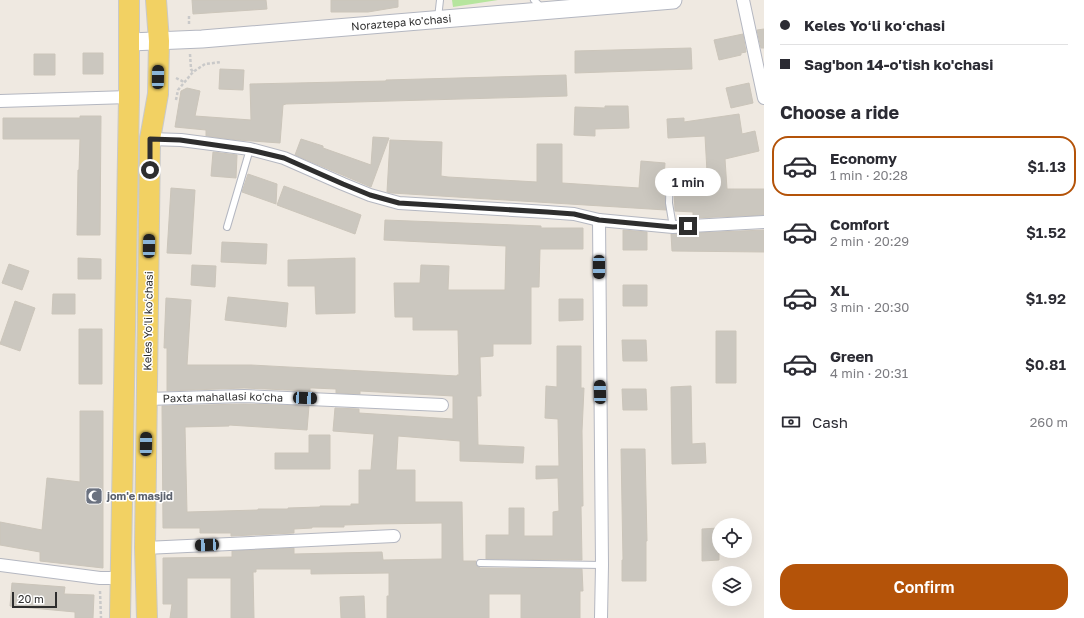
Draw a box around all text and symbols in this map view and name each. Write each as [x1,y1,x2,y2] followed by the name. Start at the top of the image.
[351,11,452,33] street label: Noraztepa ko'chasi
[804,16,945,34] text: Keles Yoʻli koʻchasi
[804,55,993,73] text: Sag'bon 14-o'tish ko'chasi
[152,65,164,89] car
[780,101,899,123] text: Choose a ride
[782,148,818,184] icon: car
[830,149,897,167] text: Economy
[1027,157,1066,175] text: $1.13
[141,161,159,179] route start
[830,167,908,183] text: 1 min · 20:28
[655,168,721,196] callout: 1 min
[672,174,704,190] text: 1 min
[782,214,818,250] icon: car
[830,215,889,233] text: Comfort
[679,217,697,235] route end
[1026,223,1066,241] text: $1.52
[830,233,909,249] text: 2 min · 20:29
[143,234,155,258] car
[593,255,605,279] car
[140,271,155,371] street label: Keles Yoʻli koʻchasi
[782,280,818,316] icon: car
[830,281,849,299] text: XL
[1026,289,1066,307] text: $1.92
[830,299,909,315] text: 3 min · 20:30
[782,346,818,382] icon: car
[830,347,873,365] text: Green
[1025,355,1066,373] text: $0.81
[830,365,908,381] text: 4 min · 20:31
[594,380,606,404] car
[162,389,284,405] street label: Paxta mahallasi ko'cha
[293,391,317,405] car
[780,411,802,433] icon: cash
[812,413,848,431] text: Cash
[1030,414,1068,430] text: 260 m
[140,432,152,456] car
[84,486,104,506] mosque icon: jom'e masjid
[106,489,173,502] place label: jom'e masjid
[712,518,752,606] map controls
[712,518,752,558] button: locate
[195,538,219,552] car
[780,564,1068,610] button: Confirm
[712,566,752,606] button: layers
[12,590,57,609] scale bar
[18,592,44,605] text: 20 m

